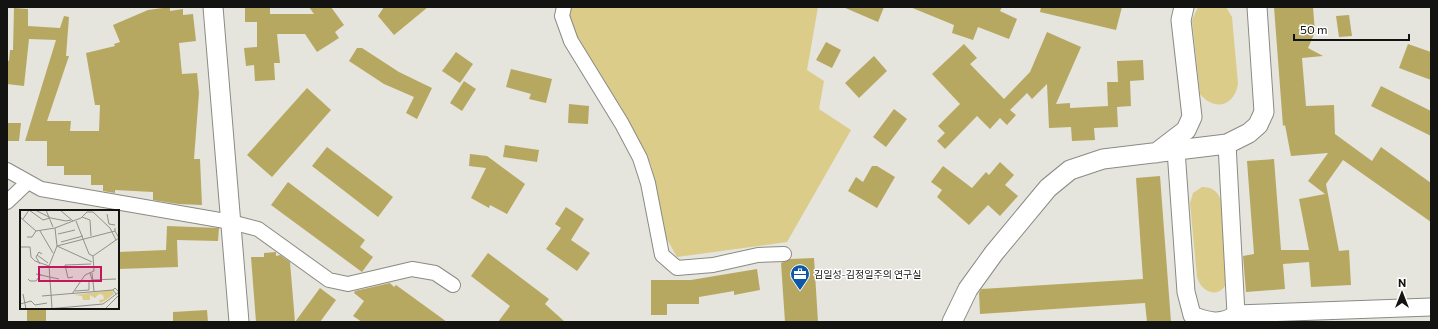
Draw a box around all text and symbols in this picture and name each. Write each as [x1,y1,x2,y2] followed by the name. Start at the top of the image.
[1294,16,1409,42] scale bar
[1300,22,1328,36] text: 50 m
[20,210,119,309] inset map
[789,263,811,291] office icon: 김일성-김정일주의 연구실
[814,268,921,280] place label: 김일성-김정일주의 연구실
[1382,273,1422,313] north arrow
[1398,276,1406,289] text: N

